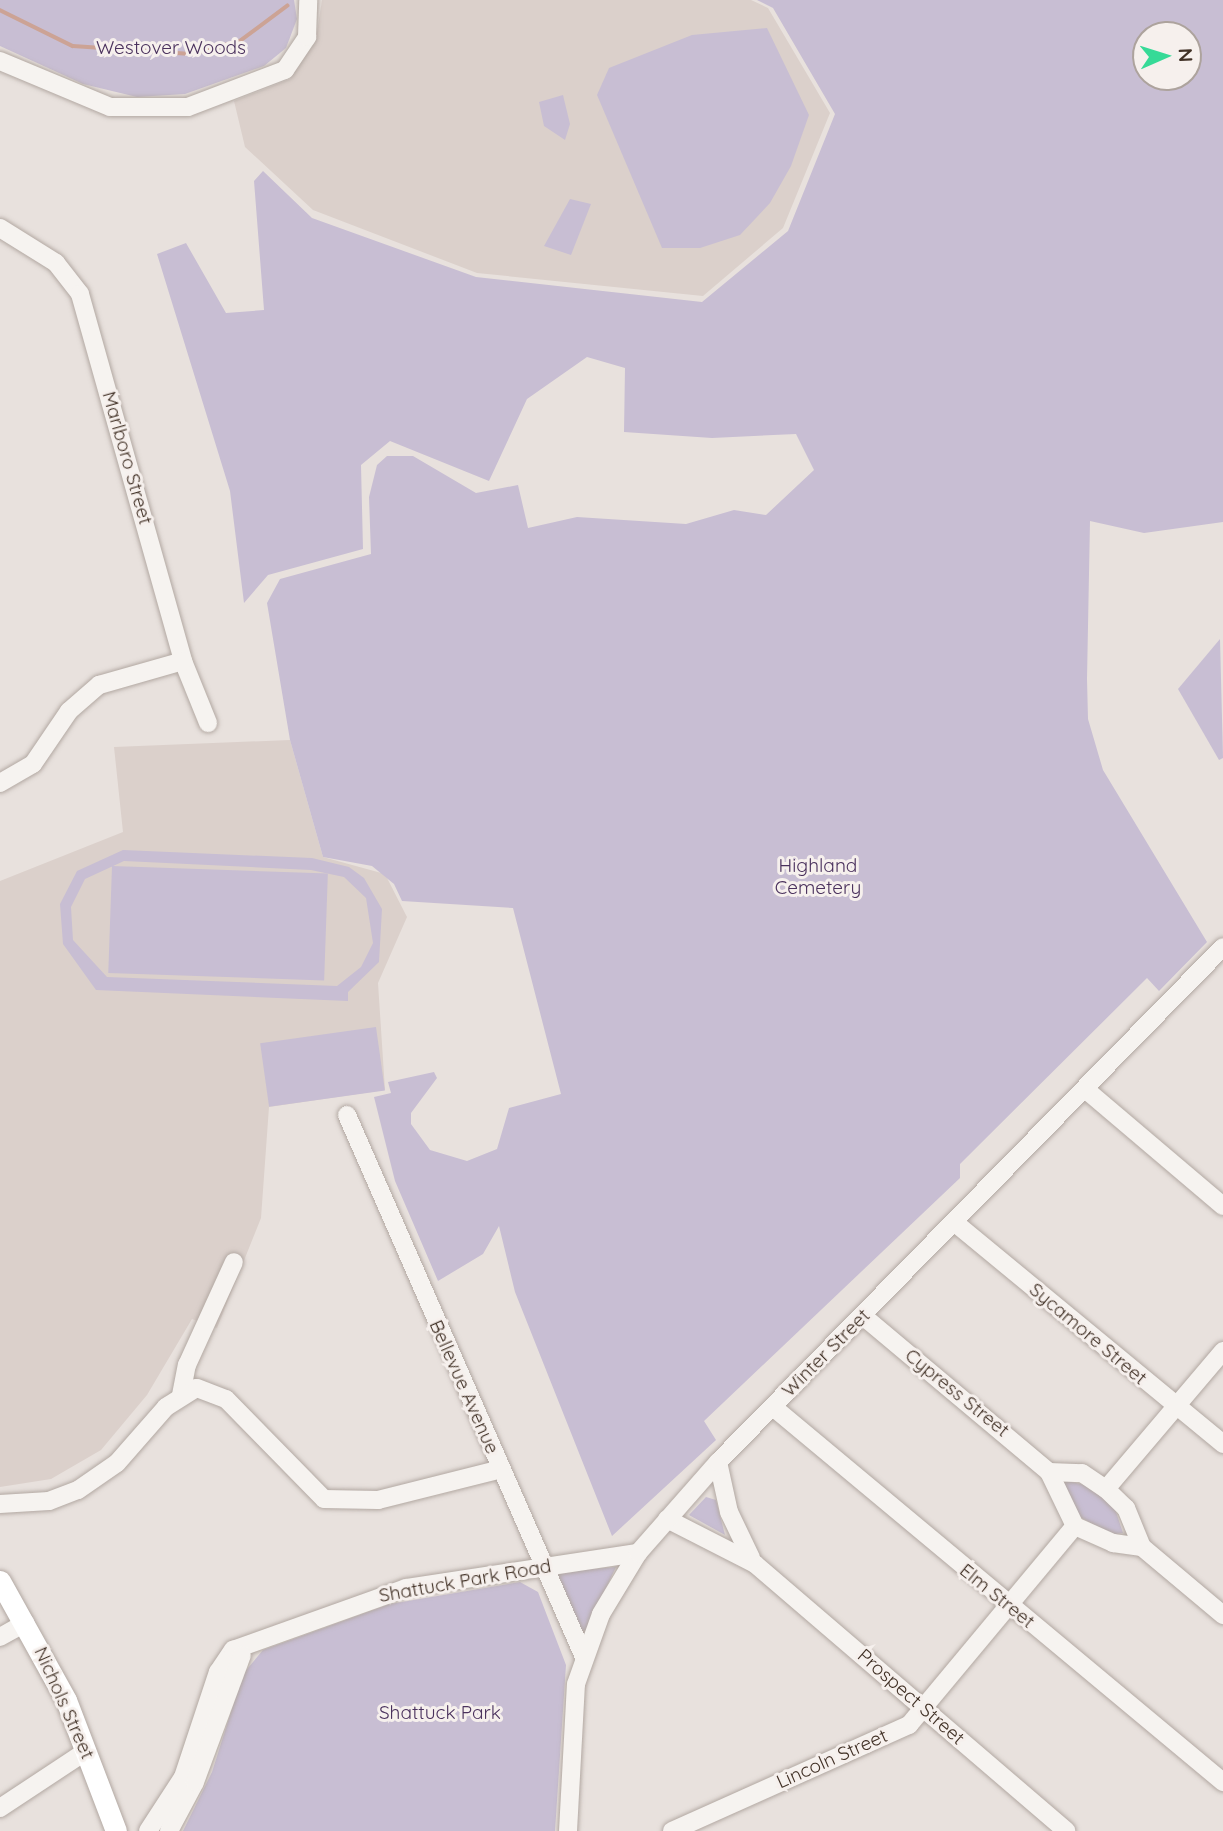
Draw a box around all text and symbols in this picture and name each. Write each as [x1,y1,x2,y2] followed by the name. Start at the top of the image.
[1132,21,1202,91] north arrow
[96,37,246,59] park label: Westover Woods
[1174,47,1198,63] text: N
[97,389,157,527] street label: Marlboro Street
[775,855,861,899] park label: Highland Cemetery
[1025,1278,1151,1390] street label: Sycamore Street
[777,1304,875,1402] street label: Winter Street
[424,1317,504,1457] street label: Bellevue Avenue
[900,1344,1014,1442] street label: Cypress Street
[377,1555,553,1607] street label: Shattuck Park Road
[955,1559,1039,1633] street label: Elm Street
[29,1643,99,1763] street label: Nichols Street
[853,1644,969,1750] street label: Prospect Street
[379,1702,501,1724] park label: Shattuck Park
[773,1724,891,1794] street label: Lincoln Street

